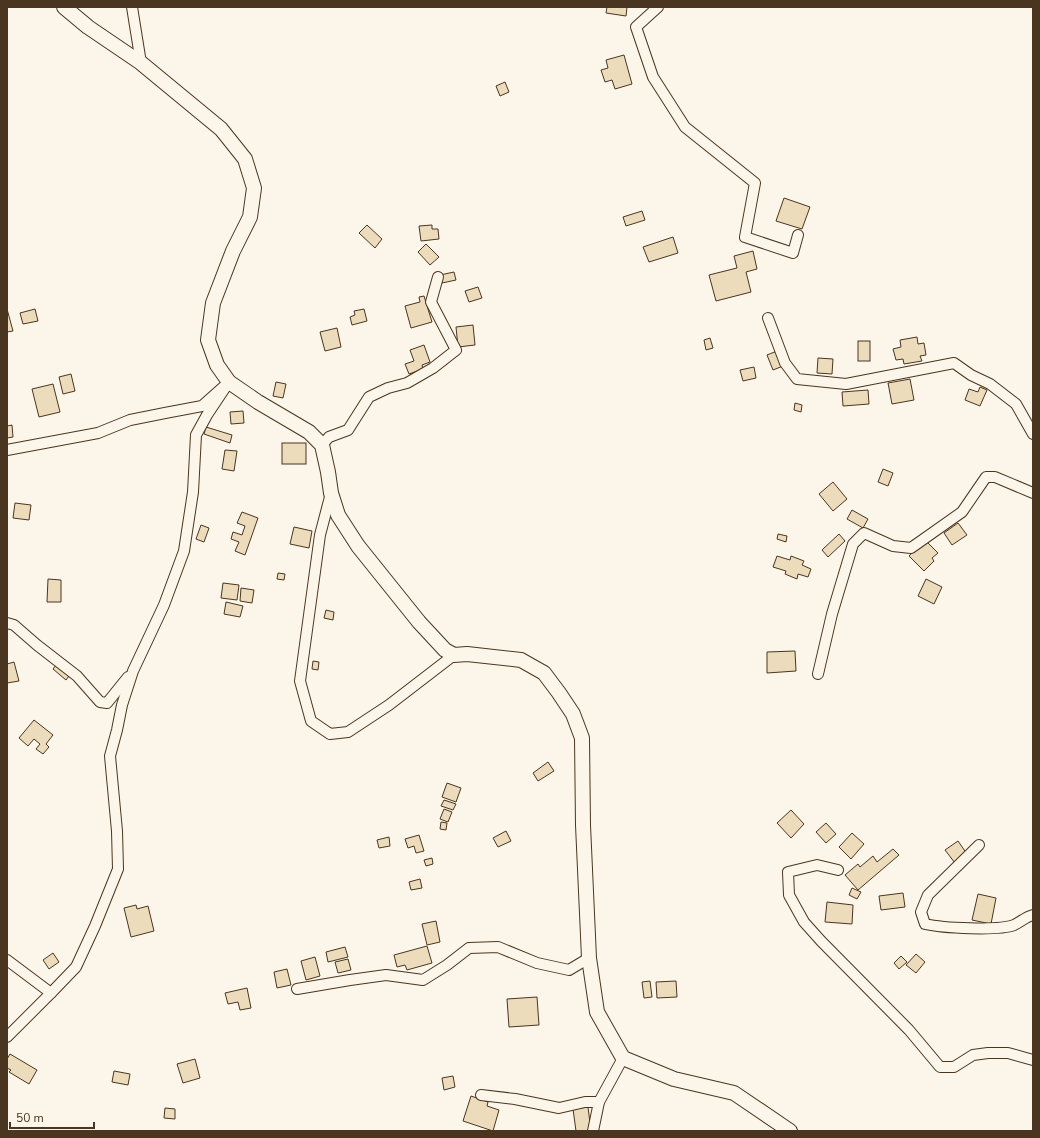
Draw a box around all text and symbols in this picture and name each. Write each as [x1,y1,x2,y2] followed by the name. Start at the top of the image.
[10,1104,94,1130] scale bar
[16,1110,44,1126] text: 50 m

